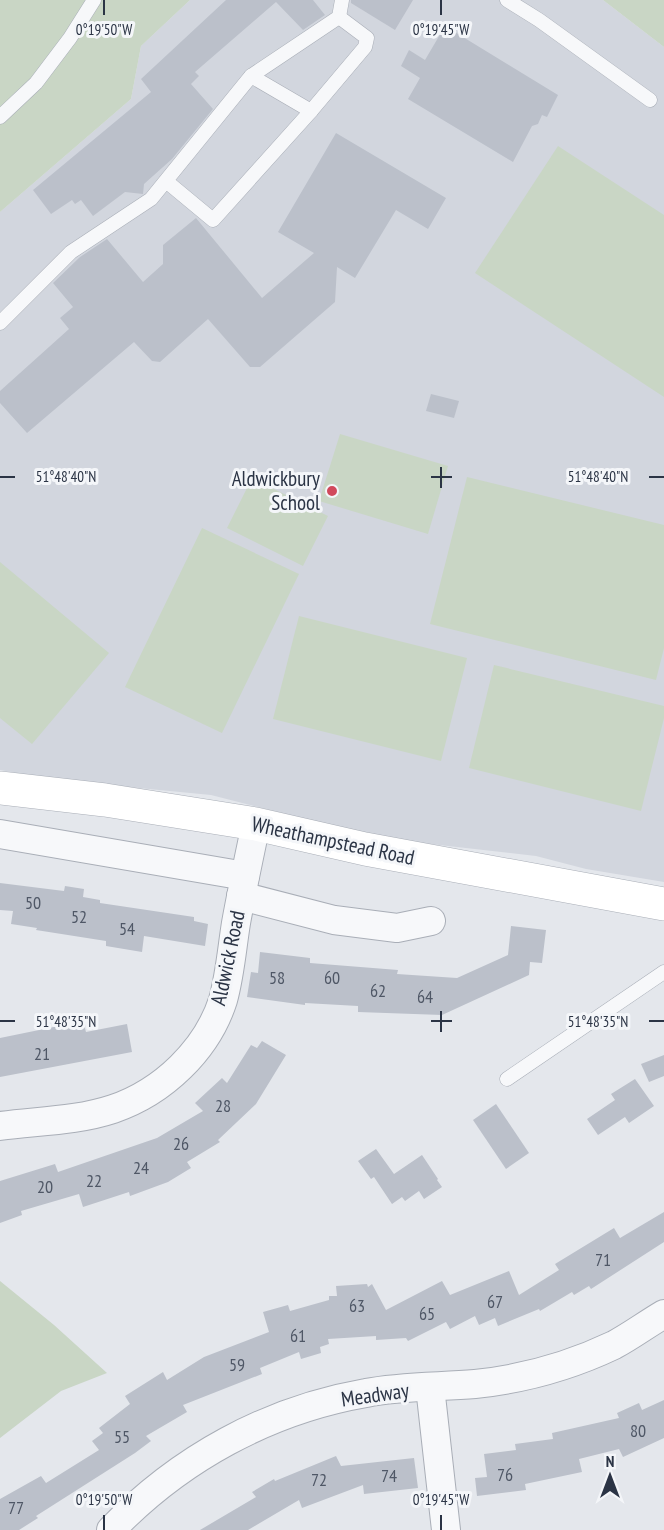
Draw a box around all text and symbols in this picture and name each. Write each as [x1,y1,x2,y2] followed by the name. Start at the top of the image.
[76,20,132,39] text: 0°19'50"W
[413,20,469,39] text: 0°19'45"W
[232,465,320,516] place label: Aldwickbury School
[36,467,96,486] text: 51°48'40"N
[568,467,628,486] text: 51°48'40"N
[325,484,339,498] marker: Aldwickbury School
[249,810,417,871] street label: Wheathampstead Road
[25,891,41,914] house number: 50
[71,905,87,928] house number: 52
[204,908,251,1008] street label: Aldwick Road
[119,917,135,940] house number: 54
[269,966,285,989] house number: 58
[324,966,340,989] house number: 60
[370,979,386,1002] house number: 62
[417,985,433,1008] house number: 64
[36,1012,96,1031] text: 51°48'35"N
[568,1012,628,1031] text: 51°48'35"N
[34,1042,50,1065] house number: 21
[215,1094,231,1117] house number: 28
[173,1132,189,1155] house number: 26
[133,1156,149,1179] house number: 24
[86,1169,102,1192] house number: 22
[37,1175,53,1198] house number: 20
[595,1248,611,1271] house number: 71
[487,1290,503,1313] house number: 67
[349,1294,365,1317] house number: 63
[419,1302,435,1325] house number: 65
[290,1324,306,1347] house number: 61
[229,1353,245,1376] house number: 59
[339,1376,411,1413] street label: Meadway
[630,1419,646,1442] house number: 80
[114,1425,130,1448] house number: 55
[580,1446,640,1506] north arrow
[606,1451,614,1471] text: N
[497,1463,513,1486] house number: 76
[381,1464,397,1487] house number: 74
[311,1468,327,1491] house number: 72
[76,1490,132,1509] text: 0°19'50"W
[413,1490,469,1509] text: 0°19'45"W
[8,1496,24,1519] house number: 77

